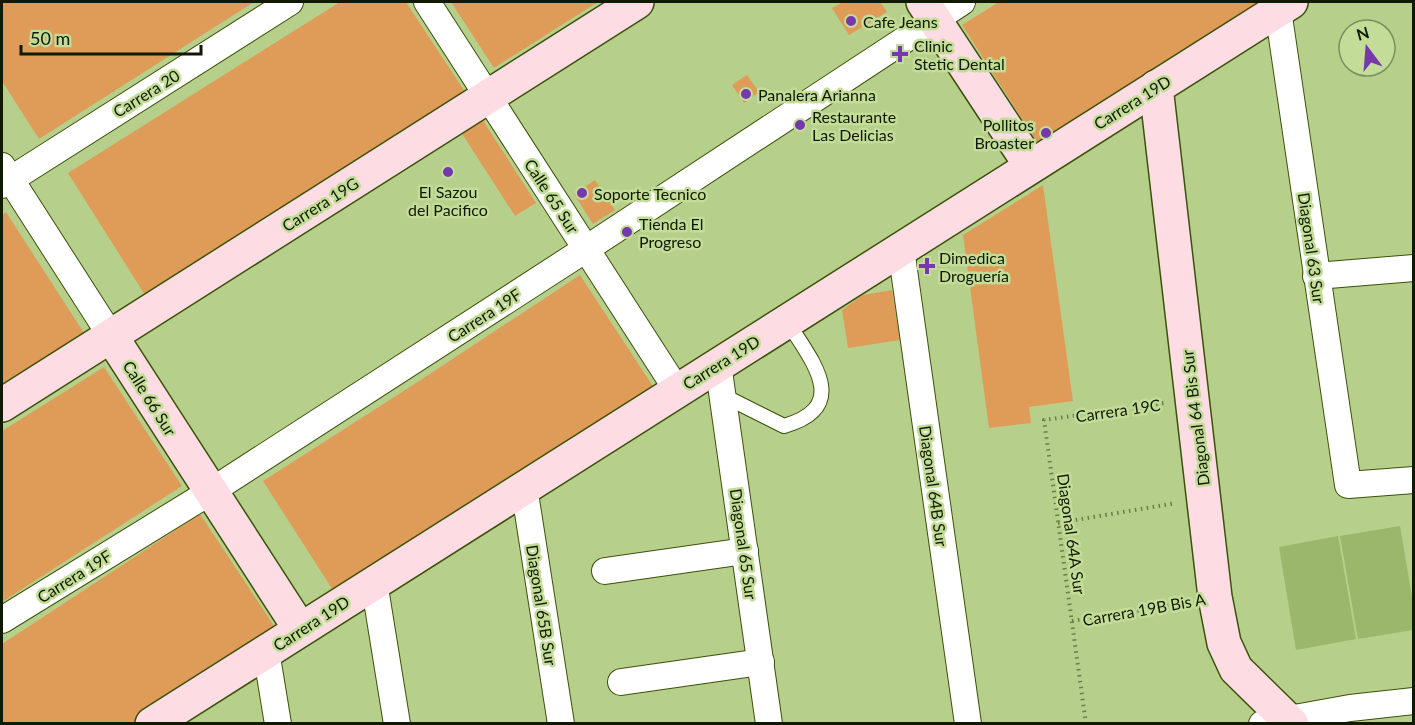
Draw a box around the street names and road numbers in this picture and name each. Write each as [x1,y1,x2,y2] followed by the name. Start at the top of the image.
[109,65,183,121] street label: Carrera 20
[1090,71,1174,133] street label: Carrera 19D
[521,155,583,237] street label: Calle 65 Sur
[278,173,362,235] street label: Carrera 19G
[1295,191,1329,305] street label: Diagonal 63 Sur
[444,284,524,346] street label: Carrera 19F
[679,331,763,393] street label: Carrera 19D
[1177,349,1213,487] street label: Diagonal 64 Bis Sur
[120,357,181,439] street label: Calle 66 Sur
[1074,395,1162,425] street label: Carrera 19C
[916,424,952,548] street label: Diagonal 64B Sur
[1054,472,1090,596] street label: Diagonal 64A Sur
[727,487,761,601] street label: Diagonal 65 Sur
[523,543,561,667] street label: Diagonal 65B Sur
[33,546,115,606] street label: Carrera 19F
[1081,589,1207,629] street label: Carrera 19B Bis A
[269,591,353,655] street label: Carrera 19D

